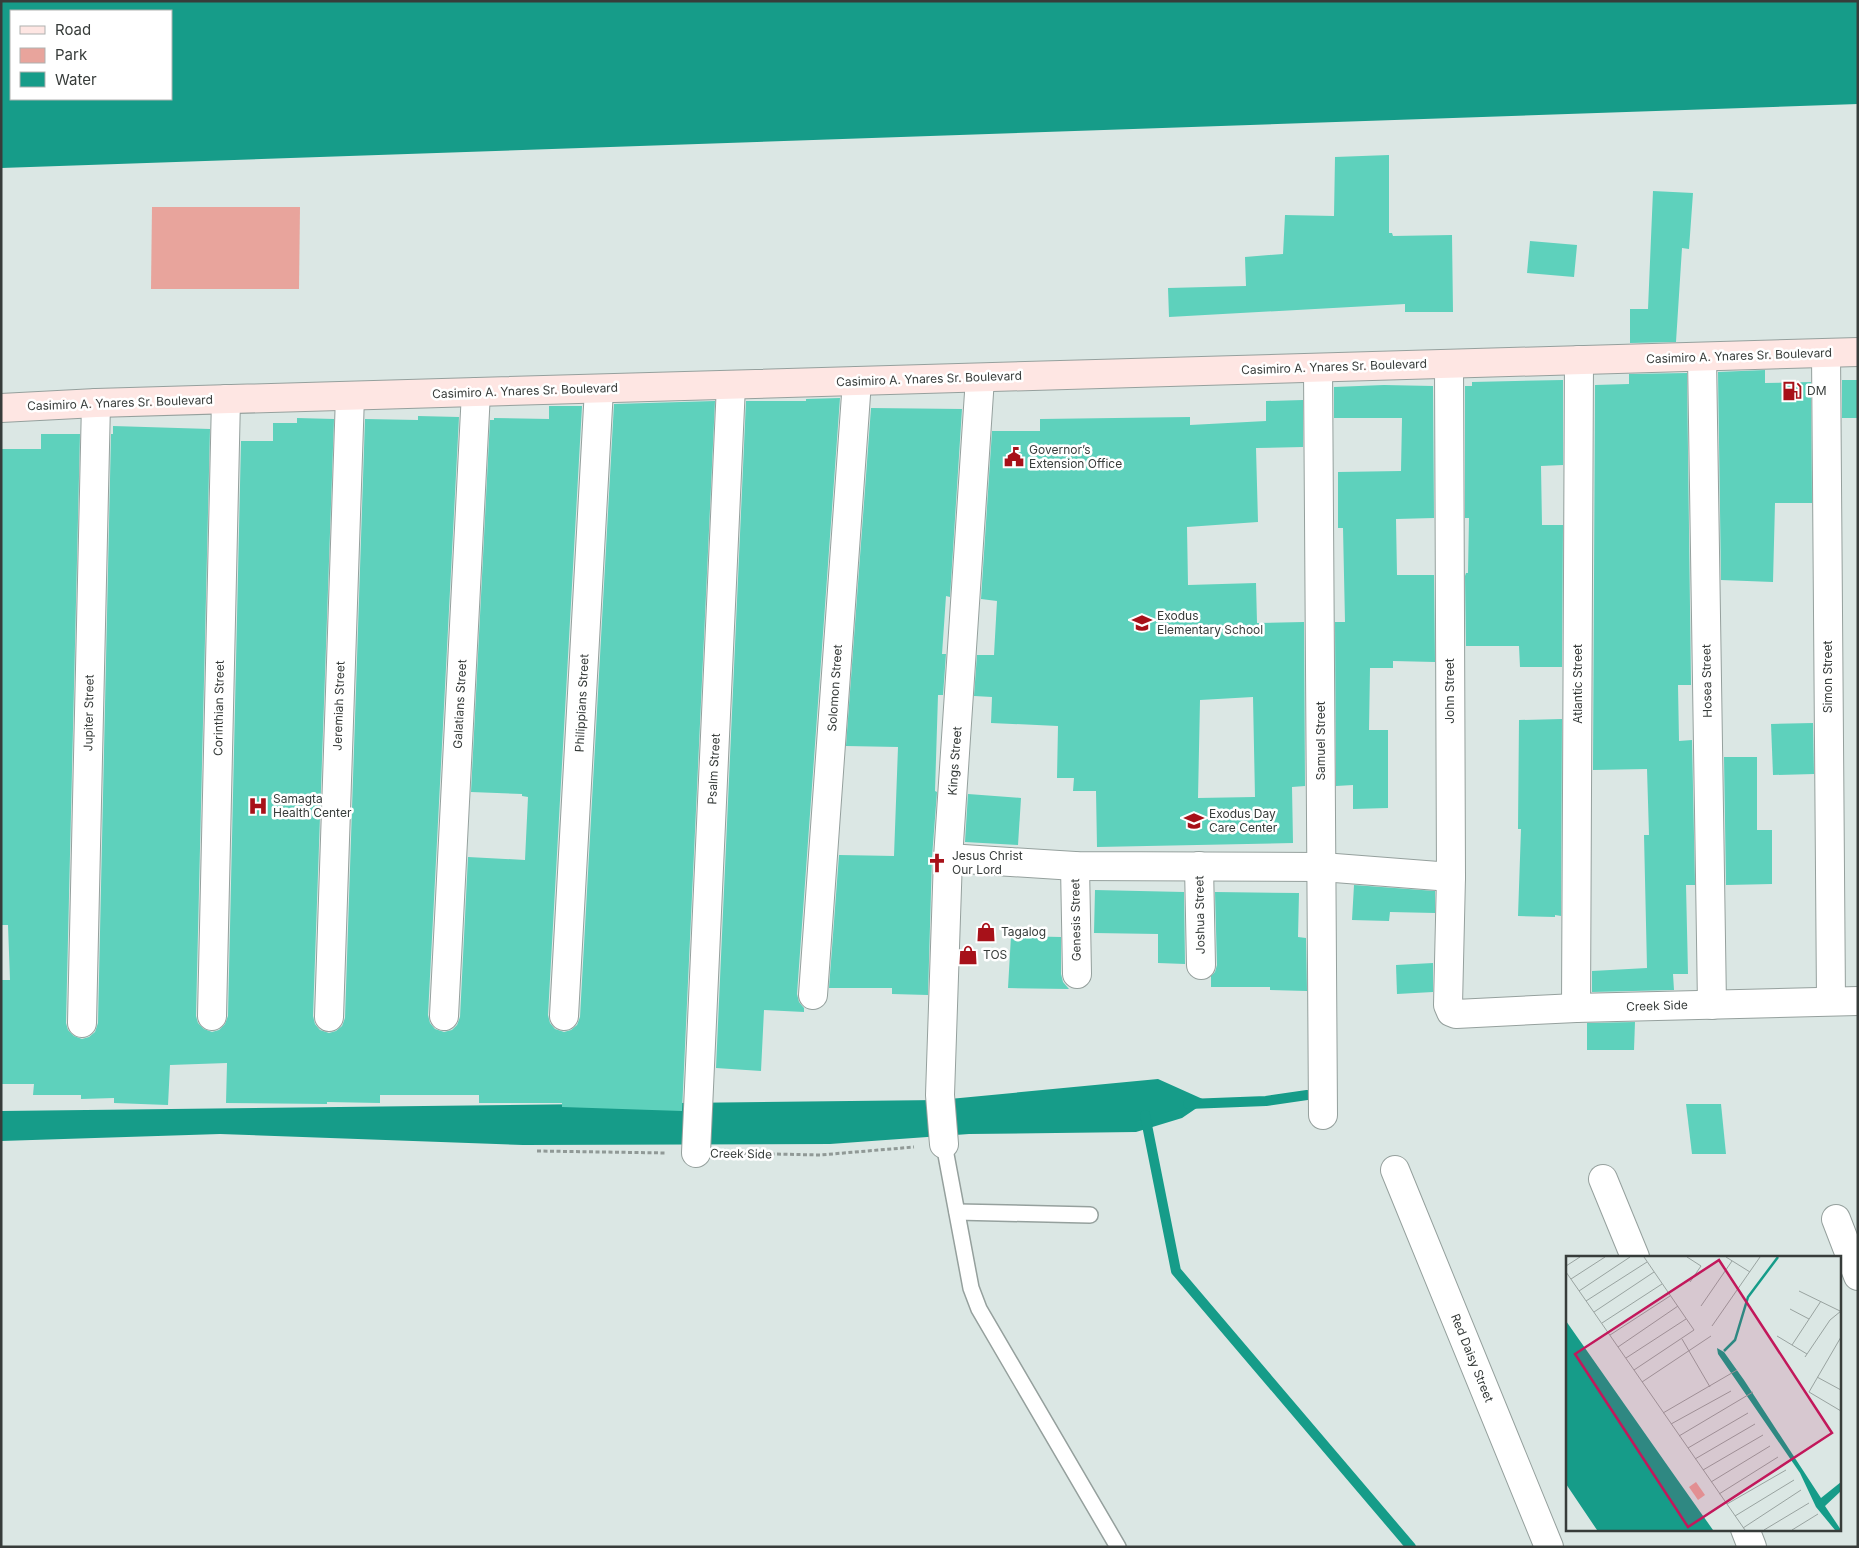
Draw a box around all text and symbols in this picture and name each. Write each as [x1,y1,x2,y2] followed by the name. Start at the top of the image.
[10,10,172,100] legend
[55,20,91,39] text: Road
[55,45,88,64] text: Park
[55,70,97,89] text: Water
[1646,345,1832,366] street label: Casimiro A. Ynares Sr. Boulevard
[1241,356,1427,377] street label: Casimiro A. Ynares Sr. Boulevard
[836,368,1022,389] street label: Casimiro A. Ynares Sr. Boulevard
[432,380,618,401] street label: Casimiro A. Ynares Sr. Boulevard
[1781,380,1803,402] fuel station icon: DM
[1807,383,1827,398] place label: DM
[27,392,213,413] street label: Casimiro A. Ynares Sr. Boulevard
[1029,442,1122,471] place label: Governor’s Extension Office
[1003,446,1025,468] public building icon: Governor’s Extension Office
[1157,608,1263,637] place label: Exodus Elementary School
[1131,612,1153,634] school or university icon: Exodus Elementary School
[1820,641,1835,713] street label: Simon Street
[824,644,845,732] street label: Solomon Street
[1570,644,1585,724] street label: Atlantic Street
[1698,644,1715,718] street label: Hosea Street
[571,653,592,753] street label: Philippians Street
[1442,658,1457,724] street label: John Street
[450,659,469,749] street label: Galatians Street
[210,660,227,756] street label: Corinthian Street
[329,661,348,751] street label: Jeremiah Street
[80,674,97,751] street label: Jupiter Street
[1313,701,1328,781] street label: Samuel Street
[945,726,964,796] street label: Kings Street
[704,733,723,805] street label: Psalm Street
[273,791,352,820] place label: Samagta Health Center
[247,795,269,817] hospital icon: Samagta Health Center
[1209,806,1278,835] place label: Exodus Day Care Center
[1183,810,1205,832] school or university icon: Exodus Day Care Center
[952,848,1023,877] place label: Jesus Christ Our Lord
[926,852,948,874] church icon: Jesus Christ Our Lord
[1191,876,1208,954] street label: Joshua Street
[1067,878,1084,962] street label: Genesis Street
[975,921,997,943] shop icon: Tagalog
[1001,924,1046,939] place label: Tagalog
[957,944,979,966] shop icon: TOS
[983,947,1008,962] place label: TOS
[1626,997,1688,1014] street label: Creek Side
[710,1145,772,1162] street label: Creek Side
[1566,1256,1842,1530] inset map
[1448,1311,1497,1404] street label: Red Daisy Street

